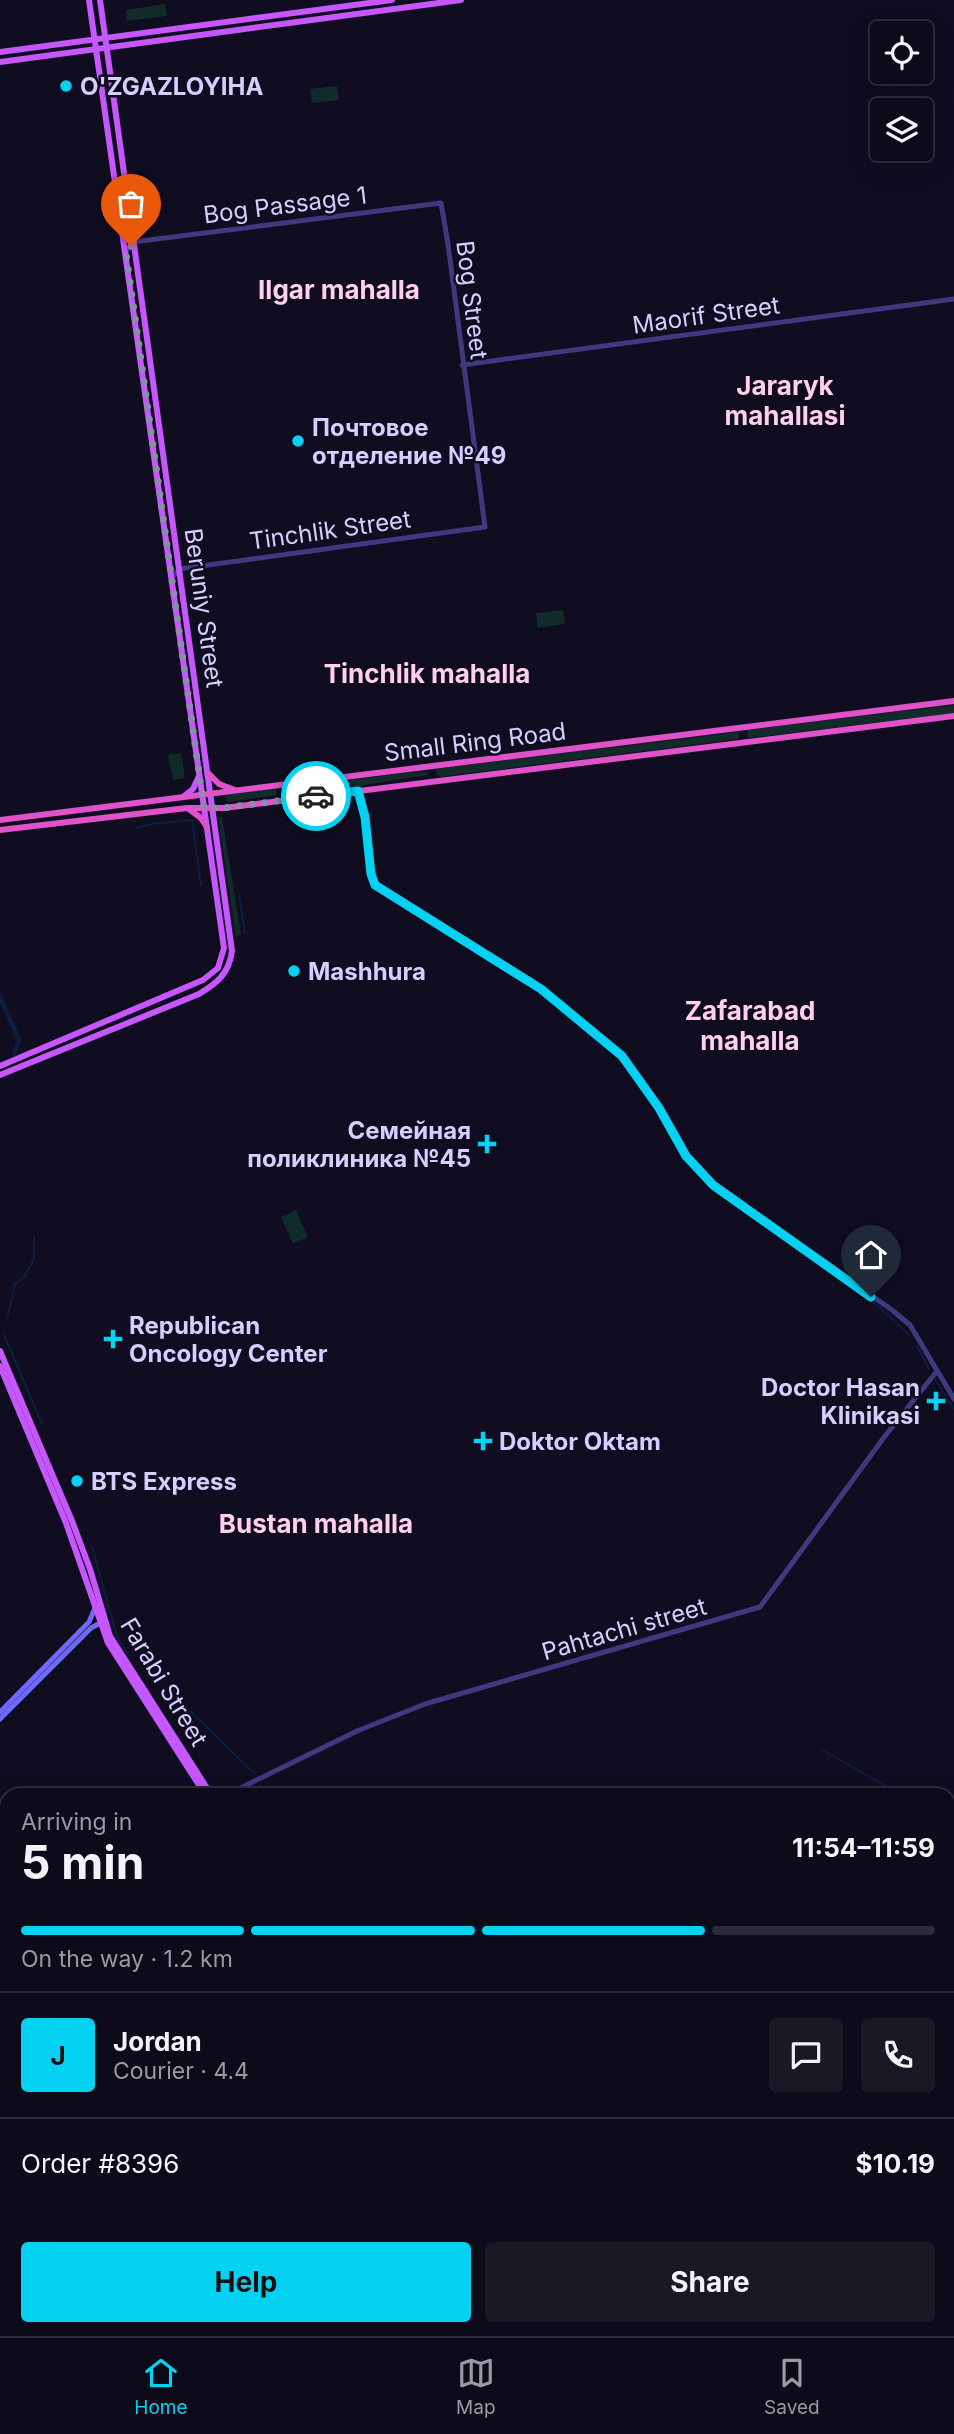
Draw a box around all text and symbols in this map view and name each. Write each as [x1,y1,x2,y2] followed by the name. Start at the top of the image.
[870,21,933,161] map controls
[870,21,933,84] button: locate
[80,72,263,101] place label: O'ZGAZLOYIHA
[58,78,74,94] marker: O'ZGAZLOYIHA
[870,98,933,161] button: layers
[101,174,161,246] pin
[202,181,368,229] street label: Bog Passage 1
[112,185,150,223] icon: bag
[450,239,494,361] street label: Bog Street
[258,274,420,305] district label: Ilgar mahalla
[631,290,782,340] street label: Maorif Street
[725,370,845,431] district label: Jararyk mahallasi
[312,413,506,470] place label: Почтовое отделение №49
[290,433,306,449] marker: Почтовое отделение №49
[247,504,413,556] street label: Tinchlik Street
[178,526,230,690] street label: Beruniy Street
[324,658,530,689] district label: Tinchlik mahalla
[382,716,568,768] street label: Small Ring Road
[281,761,351,831] courier
[297,777,335,815] icon: car
[308,957,426,986] place label: Mashhura
[286,963,302,979] marker: Mashhura
[685,995,815,1056] district label: Zafarabad mahalla
[247,1116,471,1173] place label: Семейная поликлиника №45
[477,1134,497,1154] marker: Семейная поликлиника №45
[841,1225,901,1297] pin
[852,1236,890,1274] icon: home
[129,1311,328,1368] place label: Republican Oncology Center
[103,1329,123,1349] marker: Republican Oncology Center
[761,1373,920,1430] place label: Doctor Hasan Klinikasi
[926,1391,946,1411] marker: Doctor Hasan Klinikasi
[499,1427,661,1456] place label: Doktor Oktam
[473,1431,493,1451] marker: Doktor Oktam
[91,1467,237,1496] place label: BTS Express
[69,1473,85,1489] marker: BTS Express
[219,1508,413,1539] district label: Bustan mahalla
[538,1592,710,1666] street label: Pahtachi street
[114,1613,214,1752] street label: Farabi Street
[21,1808,132,1836] text: Arriving in
[792,1832,935,1863] text: 11:54–11:59
[21,1834,144,1890] text: 5 min
[21,1945,233,1973] text: On the way · 1.2 km
[769,2018,843,2092] button: chat
[861,2018,935,2092] button: phone
[113,2026,202,2057] text: Jordan
[50,2040,66,2071] text: J
[113,2057,249,2085] text: Courier · 4.4
[21,2148,179,2179] text: Order #8396
[856,2148,935,2179] text: $10.19
[21,2242,471,2322] button: Help
[485,2242,935,2322] button: Share
[134,2354,188,2419] tab: Home
[456,2354,496,2419] tab: Map
[764,2354,820,2419] tab: Saved

